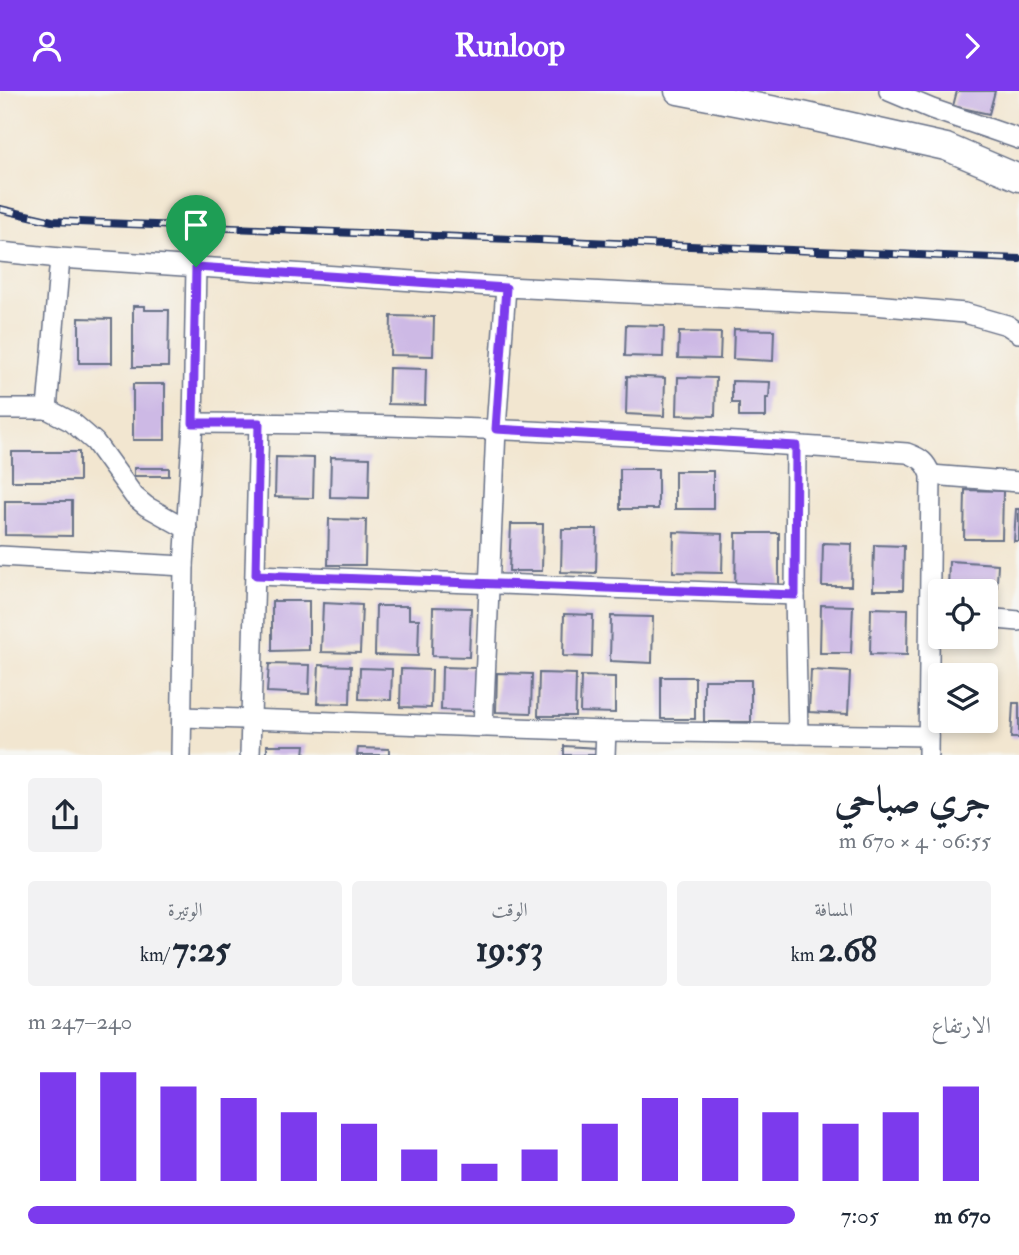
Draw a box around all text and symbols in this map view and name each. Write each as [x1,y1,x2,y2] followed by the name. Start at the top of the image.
[454,26,565,66] text: Runloop
[28,27,66,65] icon: person
[953,27,991,65] icon: forward
[166,195,226,267] pin
[177,206,215,244] icon: arrive
[928,579,998,733] map controls
[928,579,998,649] button: locate
[928,663,998,733] button: layers
[835,776,991,824] text: جري صباحي
[28,778,102,852] button: share
[839,826,991,855] text: 06:55 · 4 × 670 m
[168,898,203,922] text: الوتيرة
[491,898,528,922] text: الوقت
[814,898,853,922] text: المسافة
[173,928,230,972] text: 7:25
[476,928,543,972] text: 19:53
[818,928,877,972] text: 2.68
[140,943,173,967] text: /km
[791,943,818,967] text: km
[28,1007,132,1036] text: 240–247 m
[931,1011,991,1040] text: الارتفاع
[841,1201,879,1230] text: 7:05
[934,1201,991,1230] text: 670 m

